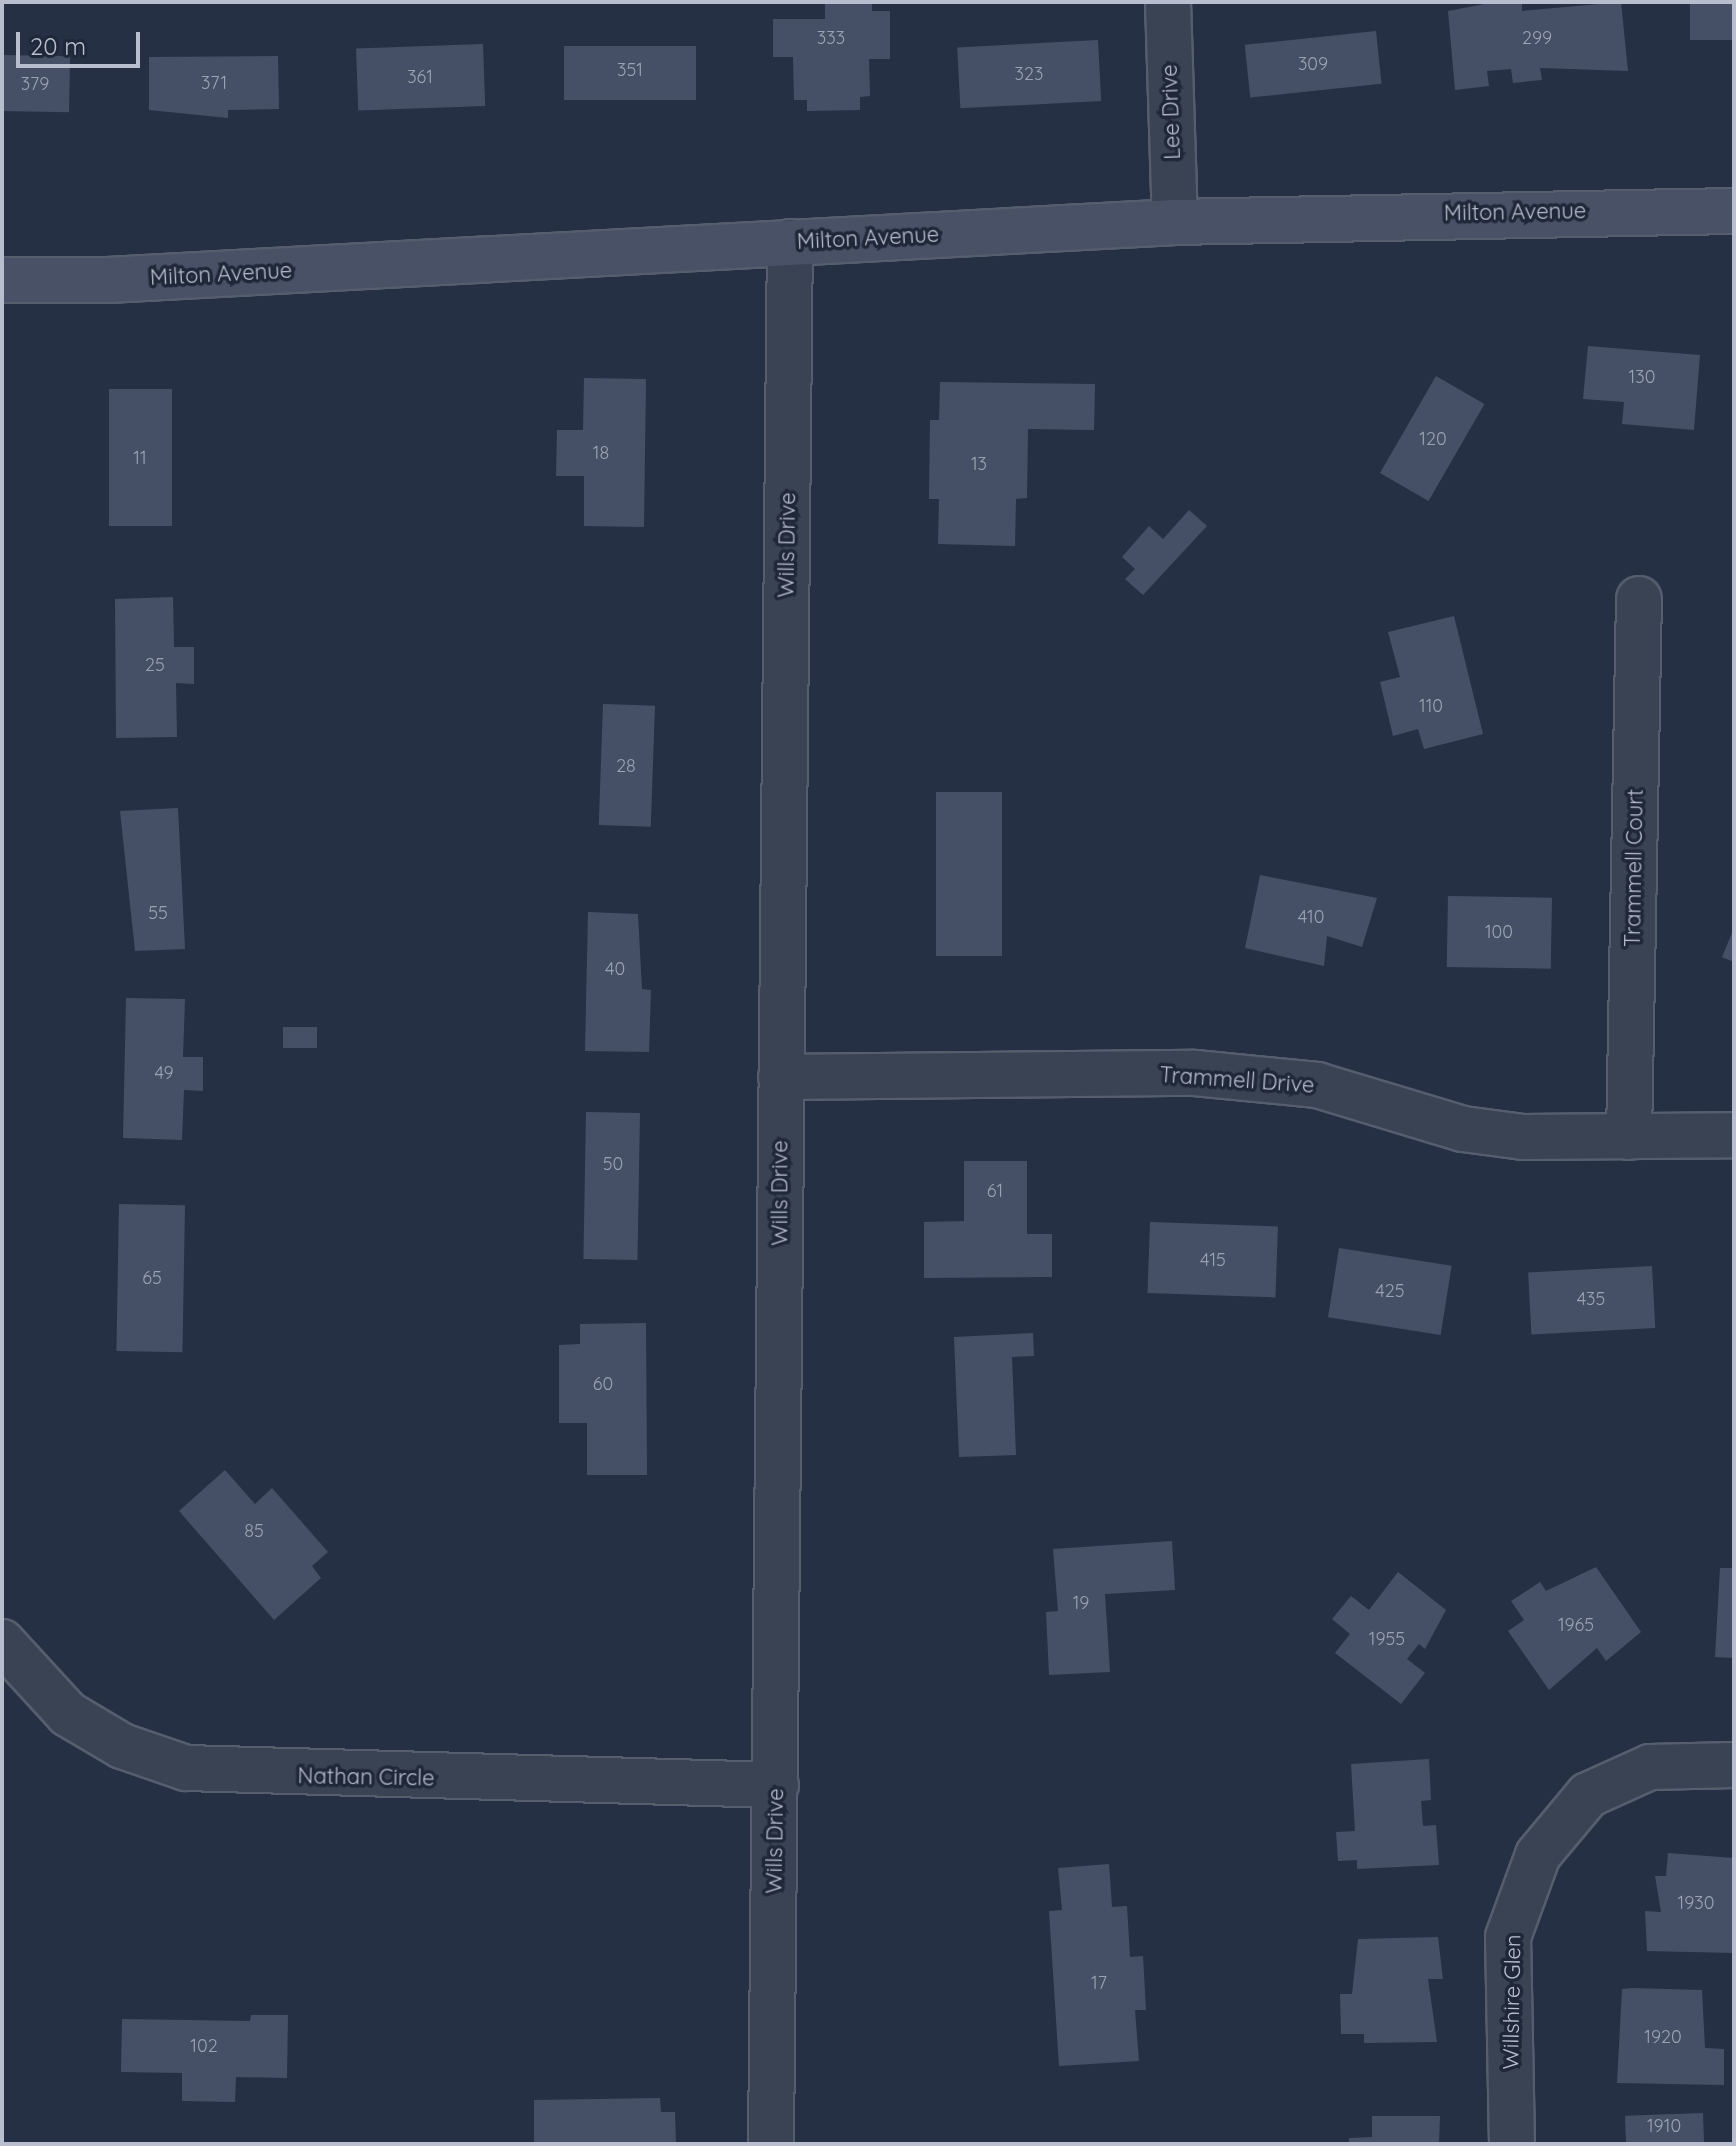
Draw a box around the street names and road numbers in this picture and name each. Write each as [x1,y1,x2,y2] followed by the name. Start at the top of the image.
[1156,64,1186,160] street label: Lee Drive
[1444,198,1586,226] street label: Milton Avenue
[796,221,940,255] street label: Milton Avenue
[149,257,293,291] street label: Milton Avenue
[773,492,801,598] street label: Wills Drive
[1619,789,1649,947] street label: Trammell Court
[1159,1061,1315,1099] street label: Trammell Drive
[767,1140,793,1246] street label: Wills Drive
[297,1763,435,1791] street label: Nathan Circle
[761,1788,789,1894] street label: Wills Drive
[1498,1934,1526,2070] street label: Willshire Glen

